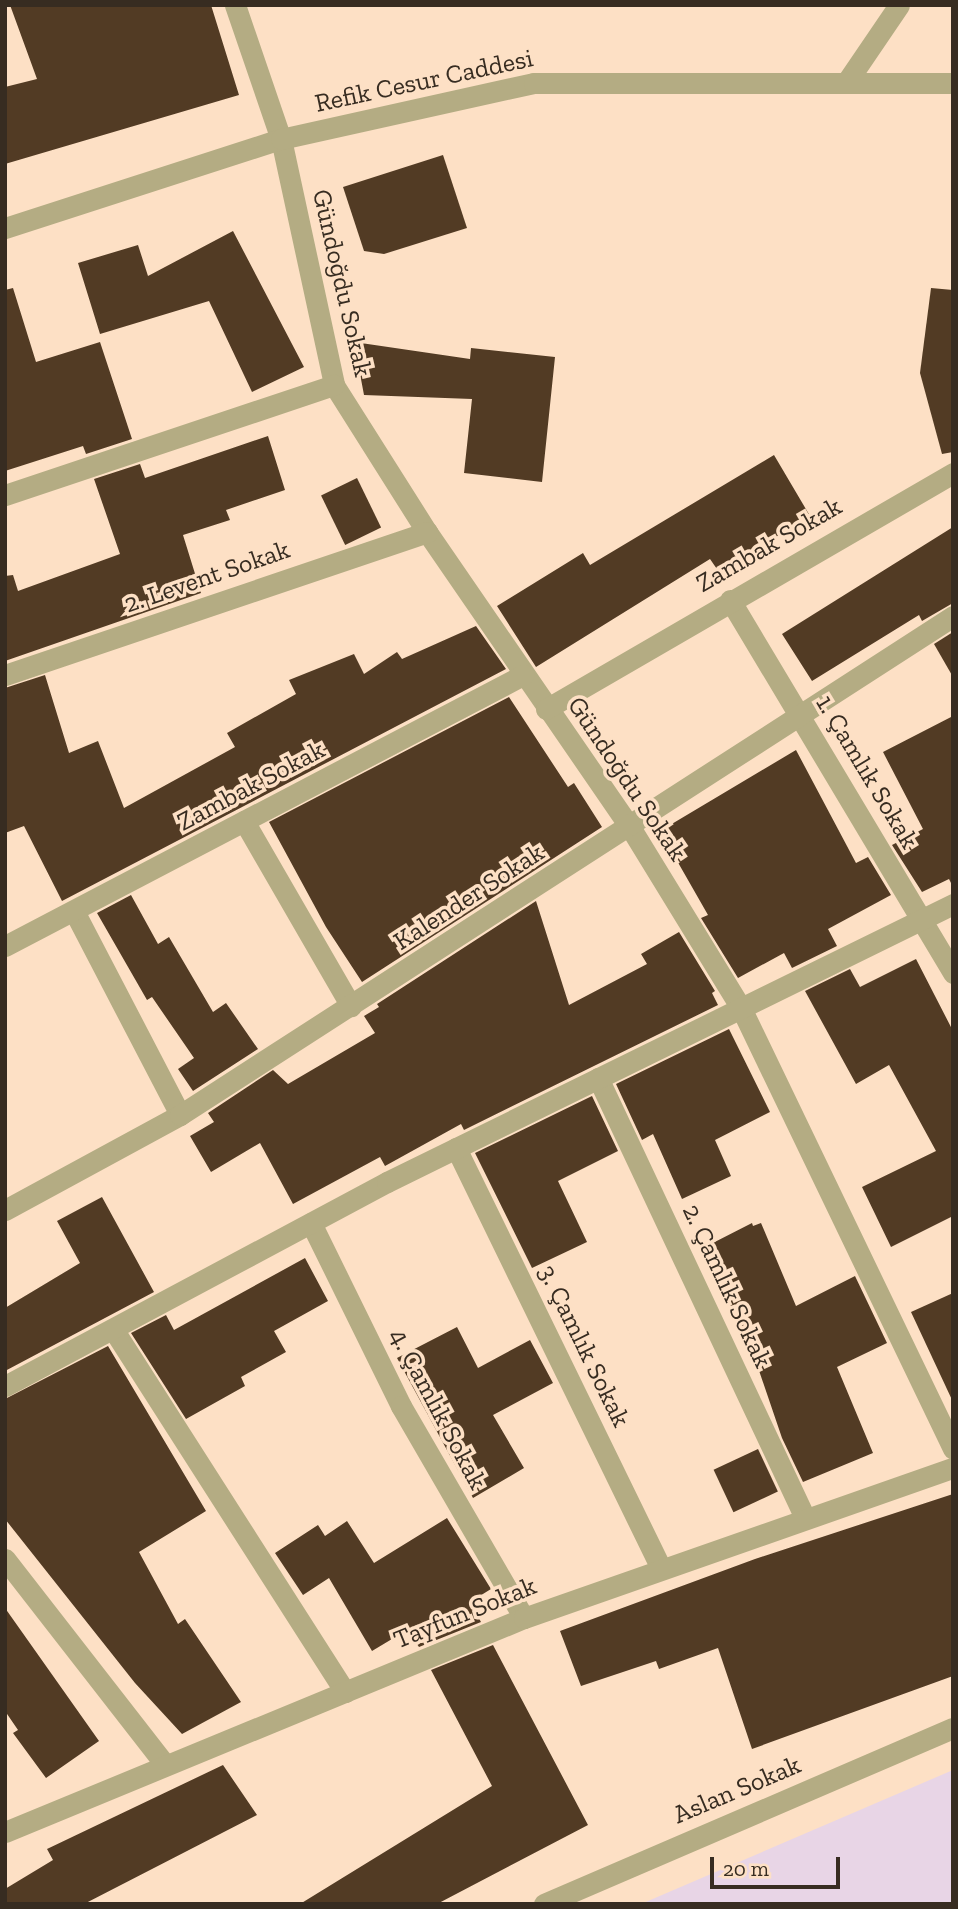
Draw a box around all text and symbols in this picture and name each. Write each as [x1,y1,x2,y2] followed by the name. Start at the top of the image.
[312,43,536,119] street label: Refik Cesur Caddesi
[305,186,379,380] street label: Gündoğdu Sokak
[691,491,847,599] street label: Zambak Sokak
[120,534,294,620] street label: 2. Levent Sokak
[809,690,925,854] street label: 1. Çamlık Sokak
[561,691,693,867] street label: Gündoğdu Sokak
[172,734,330,838] street label: Zambak Sokak
[388,837,550,957] street label: Kalender Sokak
[675,1199,779,1373] street label: 2. Çamlık Sokak
[531,1260,637,1432] street label: 3. Çamlık Sokak
[383,1323,493,1495] street label: 4. Çamlık Sokak
[389,1570,541,1656] street label: Tayfun Sokak
[669,1749,805,1831] street label: Aslan Sokak
[713,1842,842,1886] scale bar
[723,1856,769,1881] text: 20 m

